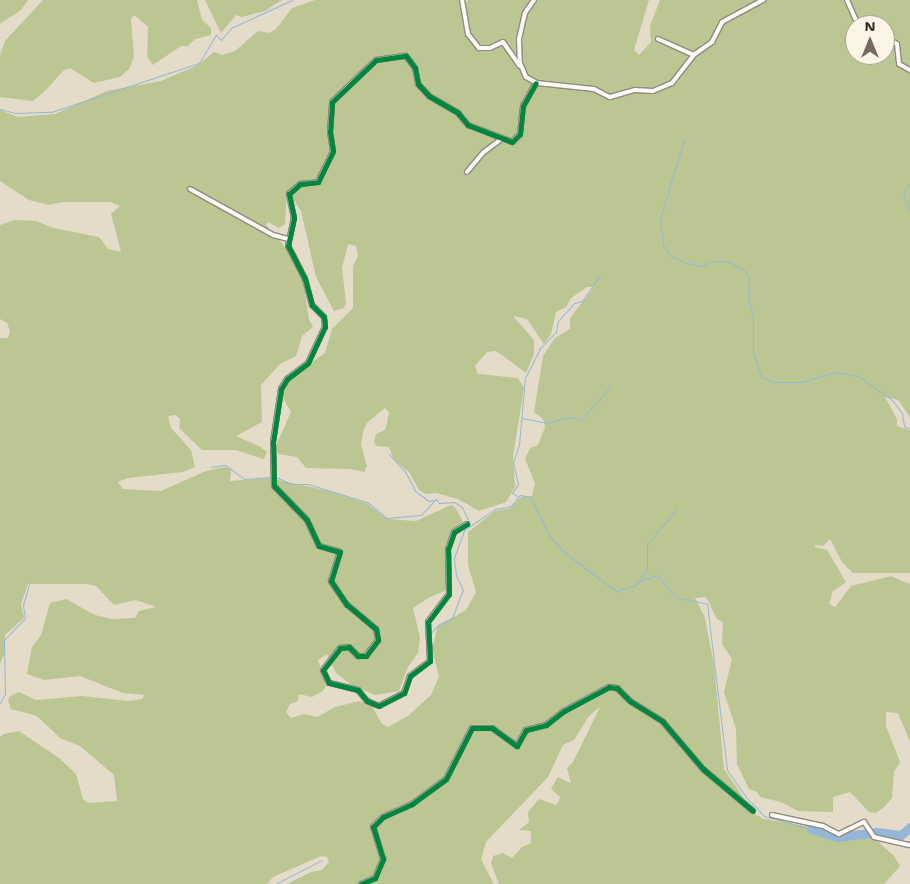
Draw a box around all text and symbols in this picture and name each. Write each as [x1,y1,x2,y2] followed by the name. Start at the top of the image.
[845,15,895,65] north arrow
[864,17,876,35] text: N

